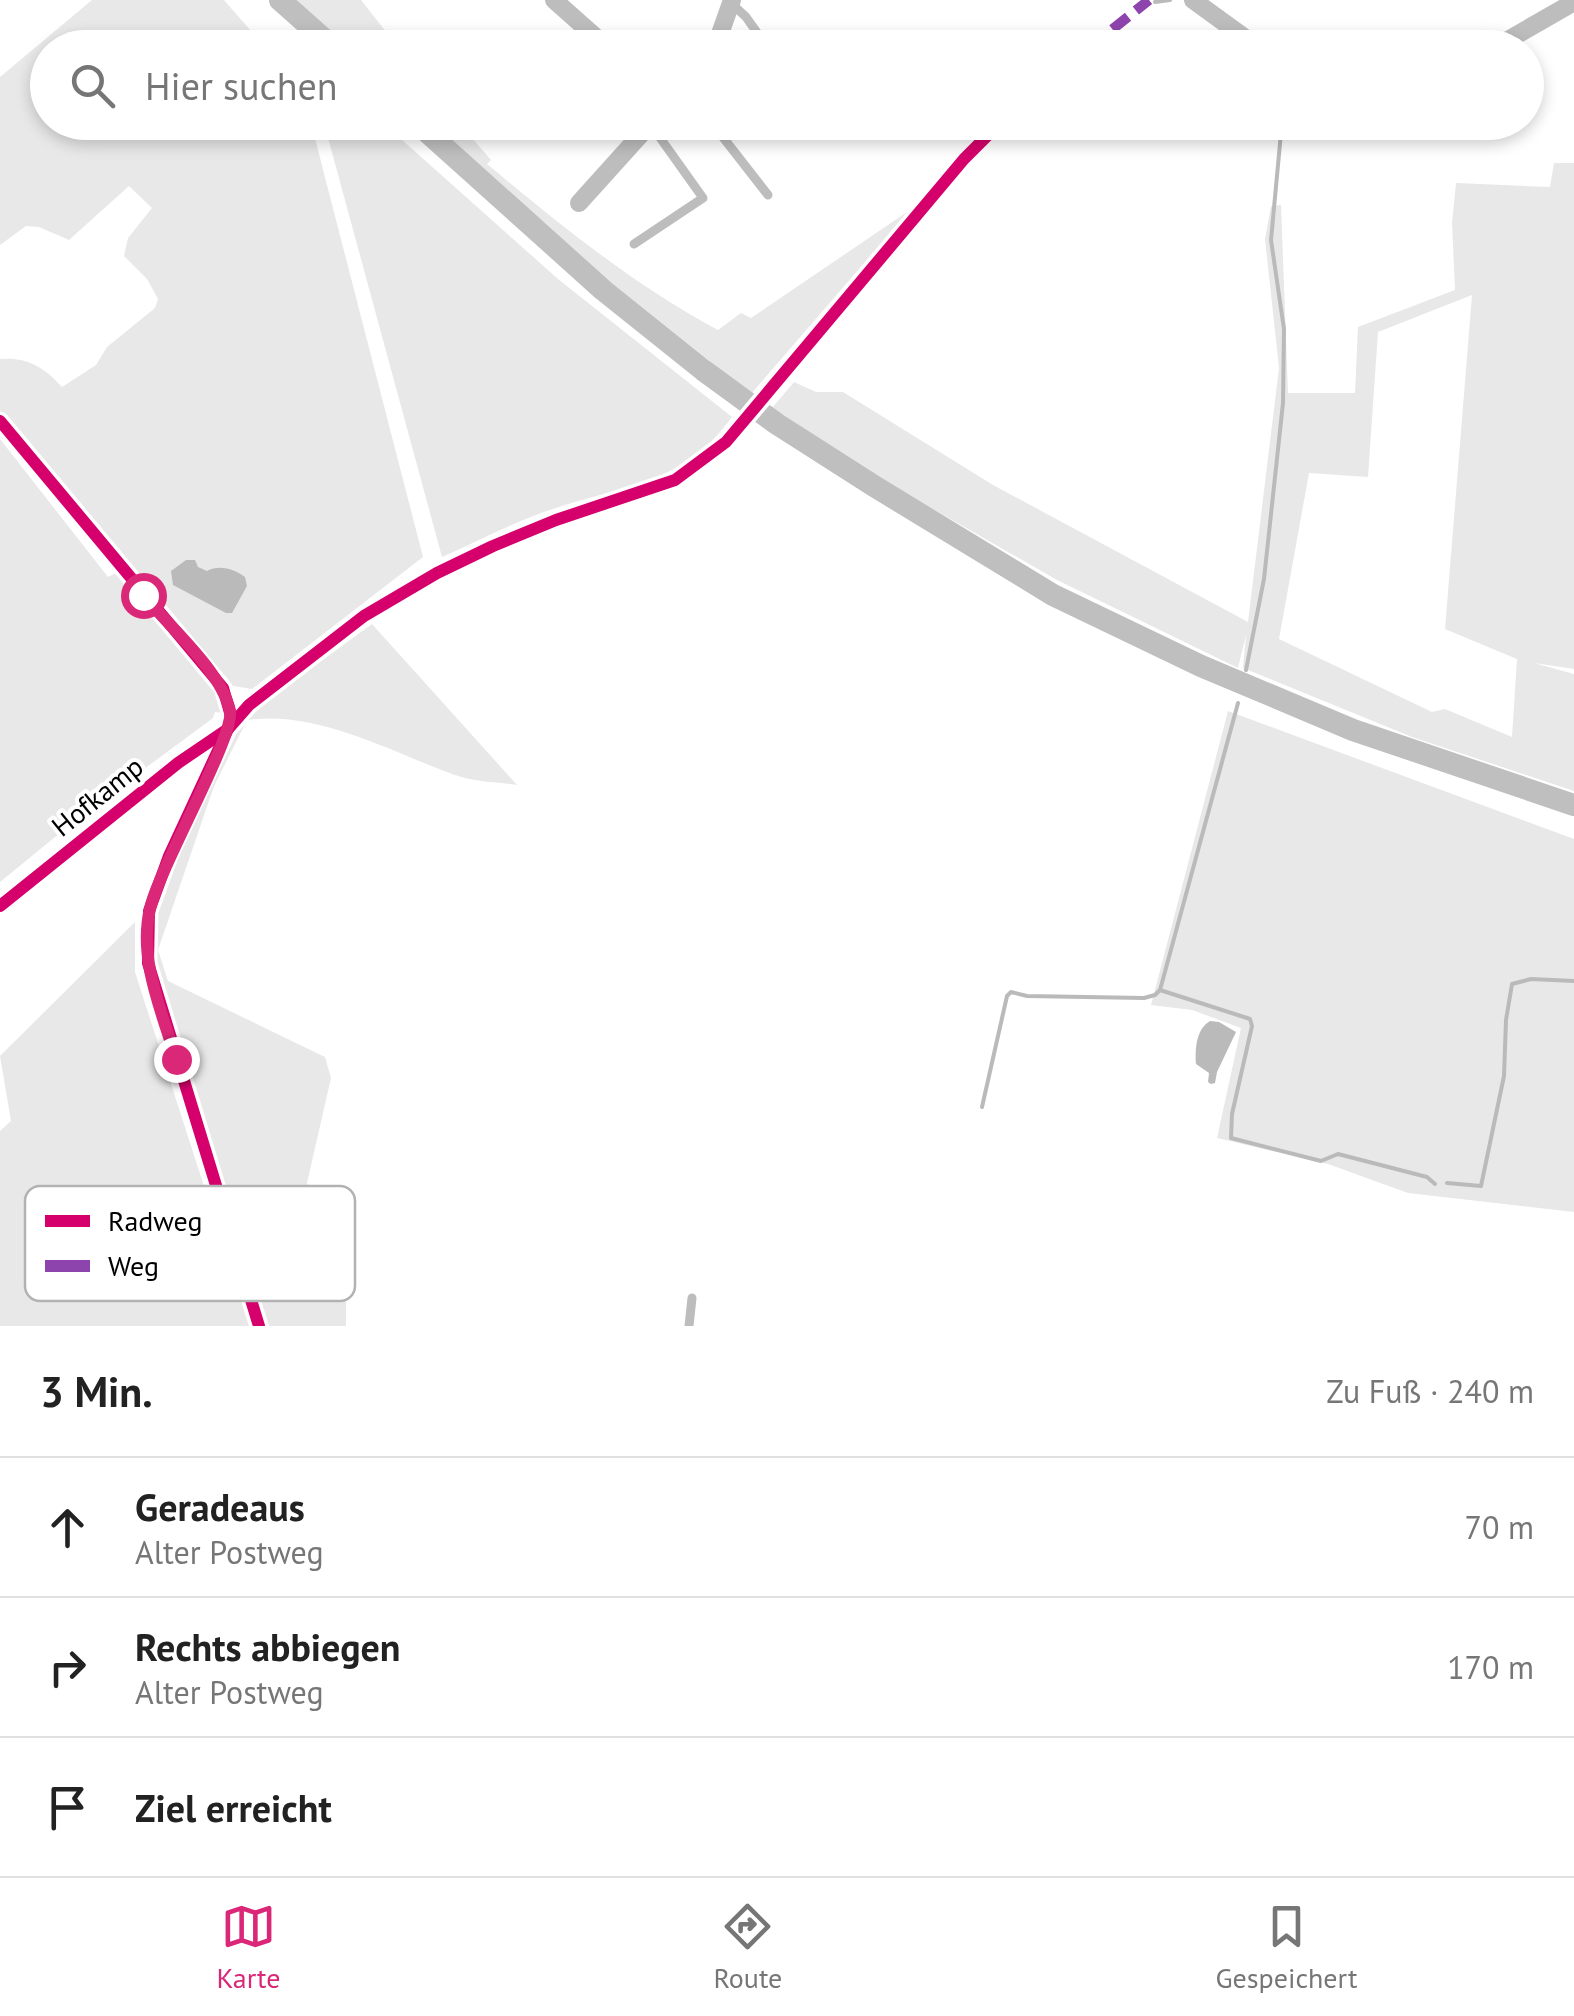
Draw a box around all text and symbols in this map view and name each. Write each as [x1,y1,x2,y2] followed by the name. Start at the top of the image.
[30,30,1544,140] search box
[65,58,120,113] icon: search
[145,61,338,110] text: Hier suchen
[121,573,167,619] route start
[44,748,150,844] street label: Hofkamp
[154,1037,200,1083] route end
[25,1186,355,1301] legend
[108,1202,203,1239] text: Radweg
[108,1247,159,1284] text: Weg
[40,1364,153,1419] text: 3 Min.
[1326,1370,1534,1412] text: Zu Fuß · 240 m
[135,1482,305,1531] text: Geradeaus
[40,1500,95,1555] icon: ahead
[1465,1506,1534,1548] text: 70 m
[135,1531,324,1573] text: Alter Postweg
[135,1622,401,1671] text: Rechts abbiegen
[40,1640,95,1695] icon: right
[1447,1646,1534,1688] text: 170 m
[135,1671,324,1713] text: Alter Postweg
[40,1780,95,1835] icon: arrive
[135,1783,332,1832] text: Ziel erreicht
[217,1899,280,1996] tab: Karte
[714,1899,782,1996] tab: Route
[1215,1899,1357,1996] tab: Gespeichert

